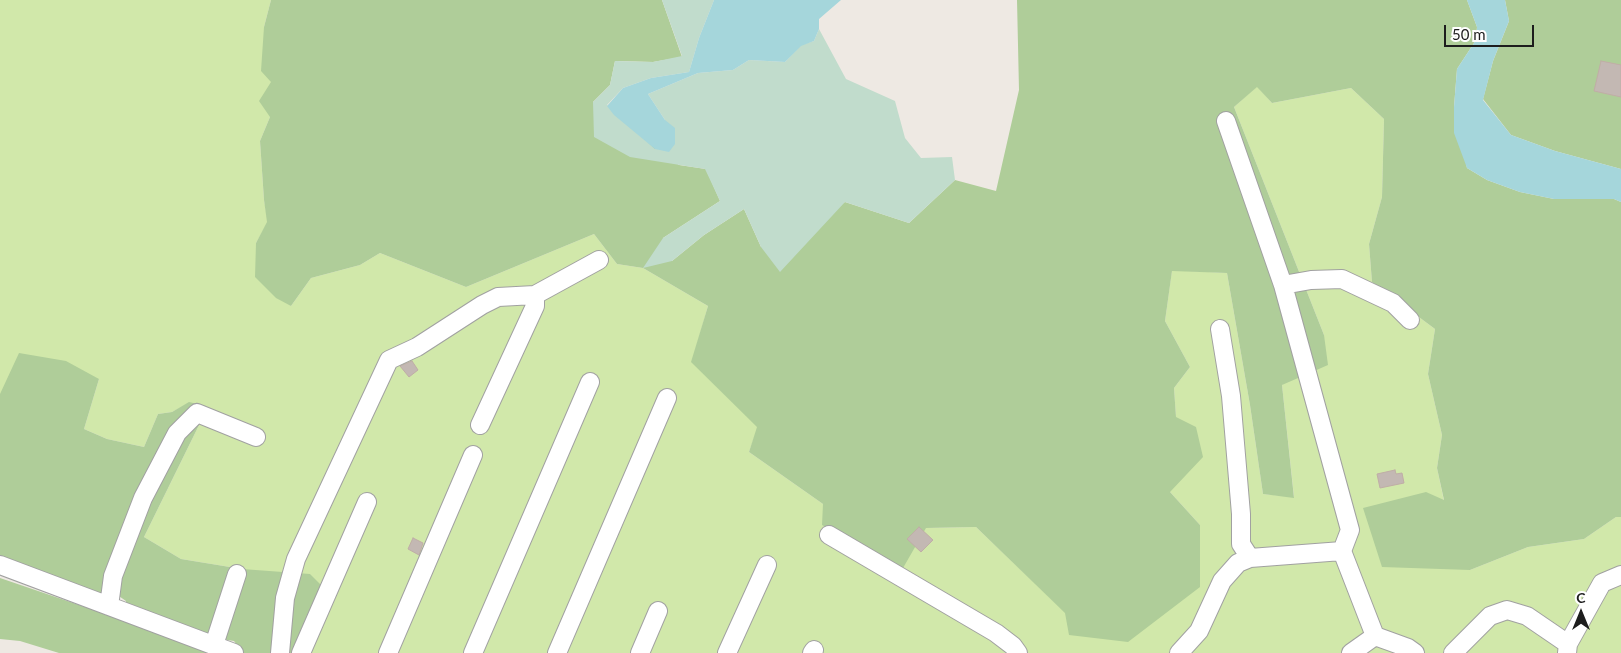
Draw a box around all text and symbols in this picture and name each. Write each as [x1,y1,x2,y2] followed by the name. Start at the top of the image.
[1446,15,1536,47] scale bar
[1452,25,1486,43] text: 50 m
[1556,588,1606,638] north arrow
[1576,589,1586,606] text: С

